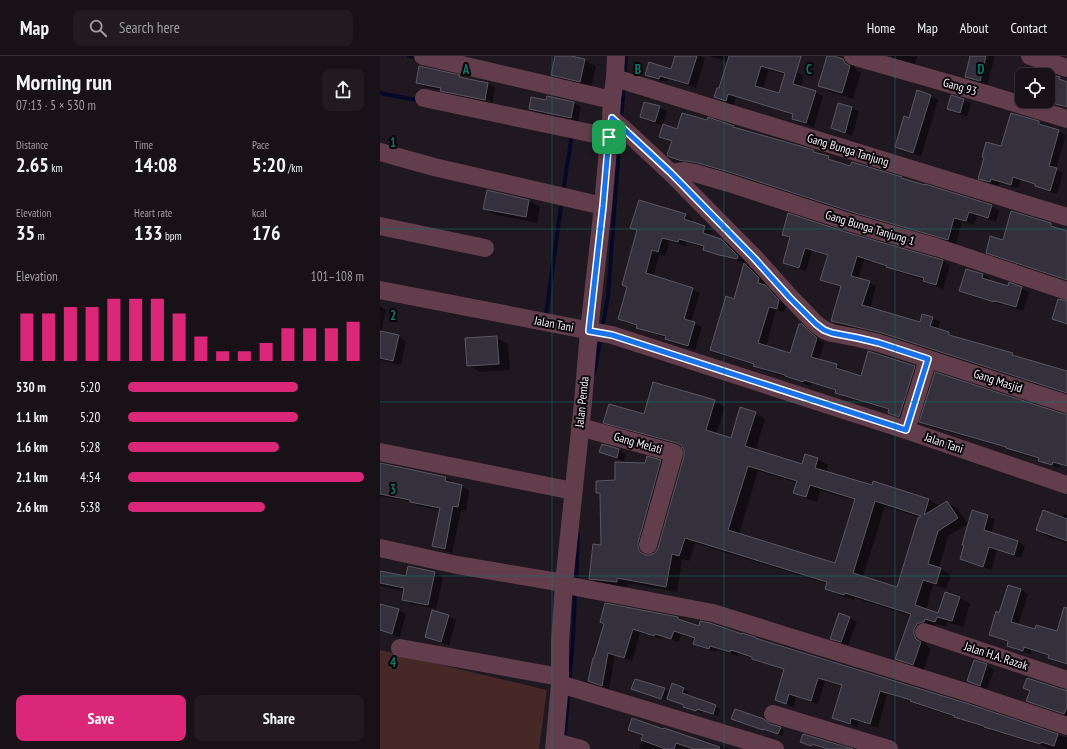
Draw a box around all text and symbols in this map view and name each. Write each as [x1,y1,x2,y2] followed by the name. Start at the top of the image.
[73,10,353,46] search box
[20,16,49,40] text: Map
[87,17,109,39] icon: search
[119,18,180,37] text: Search here
[867,19,895,37] text: Home
[917,19,938,37] text: Map
[960,19,989,37] text: About
[1011,19,1047,37] text: Contact
[462,61,470,78] text: A
[635,61,641,78] text: B
[806,61,812,78] text: C
[978,61,985,78] text: D
[16,68,112,96] text: Morning run
[1015,68,1055,108] map controls
[1015,68,1055,108] button: locate
[322,69,364,111] button: share
[941,75,979,98] street label: Gang 93
[16,97,96,114] text: 07:13 · 5 × 530 m
[592,120,626,154] pin
[598,126,620,148] icon: arrive
[805,130,891,169] street label: Gang Bunga Tanjung
[390,134,396,151] text: 1
[16,138,48,152] text: Distance
[134,138,153,152] text: Time
[252,138,269,152] text: Pace
[16,152,49,178] text: 2.65
[134,152,177,178] text: 14:08
[252,152,286,178] text: 5:20
[49,161,63,175] text: km
[286,161,303,175] text: /km
[16,206,51,220] text: Elevation
[134,206,172,220] text: Heart rate
[252,206,267,220] text: kcal
[824,207,917,248] street label: Gang Bunga Tanjung 1
[16,220,35,246] text: 35
[134,220,163,246] text: 133
[252,220,281,246] text: 176
[35,229,45,243] text: m
[163,229,182,243] text: bpm
[16,268,58,285] text: Elevation
[311,268,364,285] text: 101–108 m
[390,307,396,324] text: 2
[532,312,575,335] street label: Jalan Tani
[972,366,1025,395] street label: Gang Masjid
[571,376,592,429] street label: Jalan Pemda
[16,379,46,396] text: 530 m
[80,379,100,396] text: 5:20
[16,409,48,426] text: 1.1 km
[80,409,100,426] text: 5:20
[612,428,664,457] street label: Gang Melati
[922,429,965,456] street label: Jalan Tani
[16,439,48,456] text: 1.6 km
[80,439,100,456] text: 5:28
[16,469,48,486] text: 2.1 km
[80,469,100,486] text: 4:54
[390,481,396,498] text: 3
[16,499,48,516] text: 2.6 km
[80,499,100,516] text: 5:38
[962,638,1030,673] street label: Jalan H.A. Razak
[390,654,397,671] text: 4
[16,695,186,741] button: Save
[194,695,364,741] button: Share

